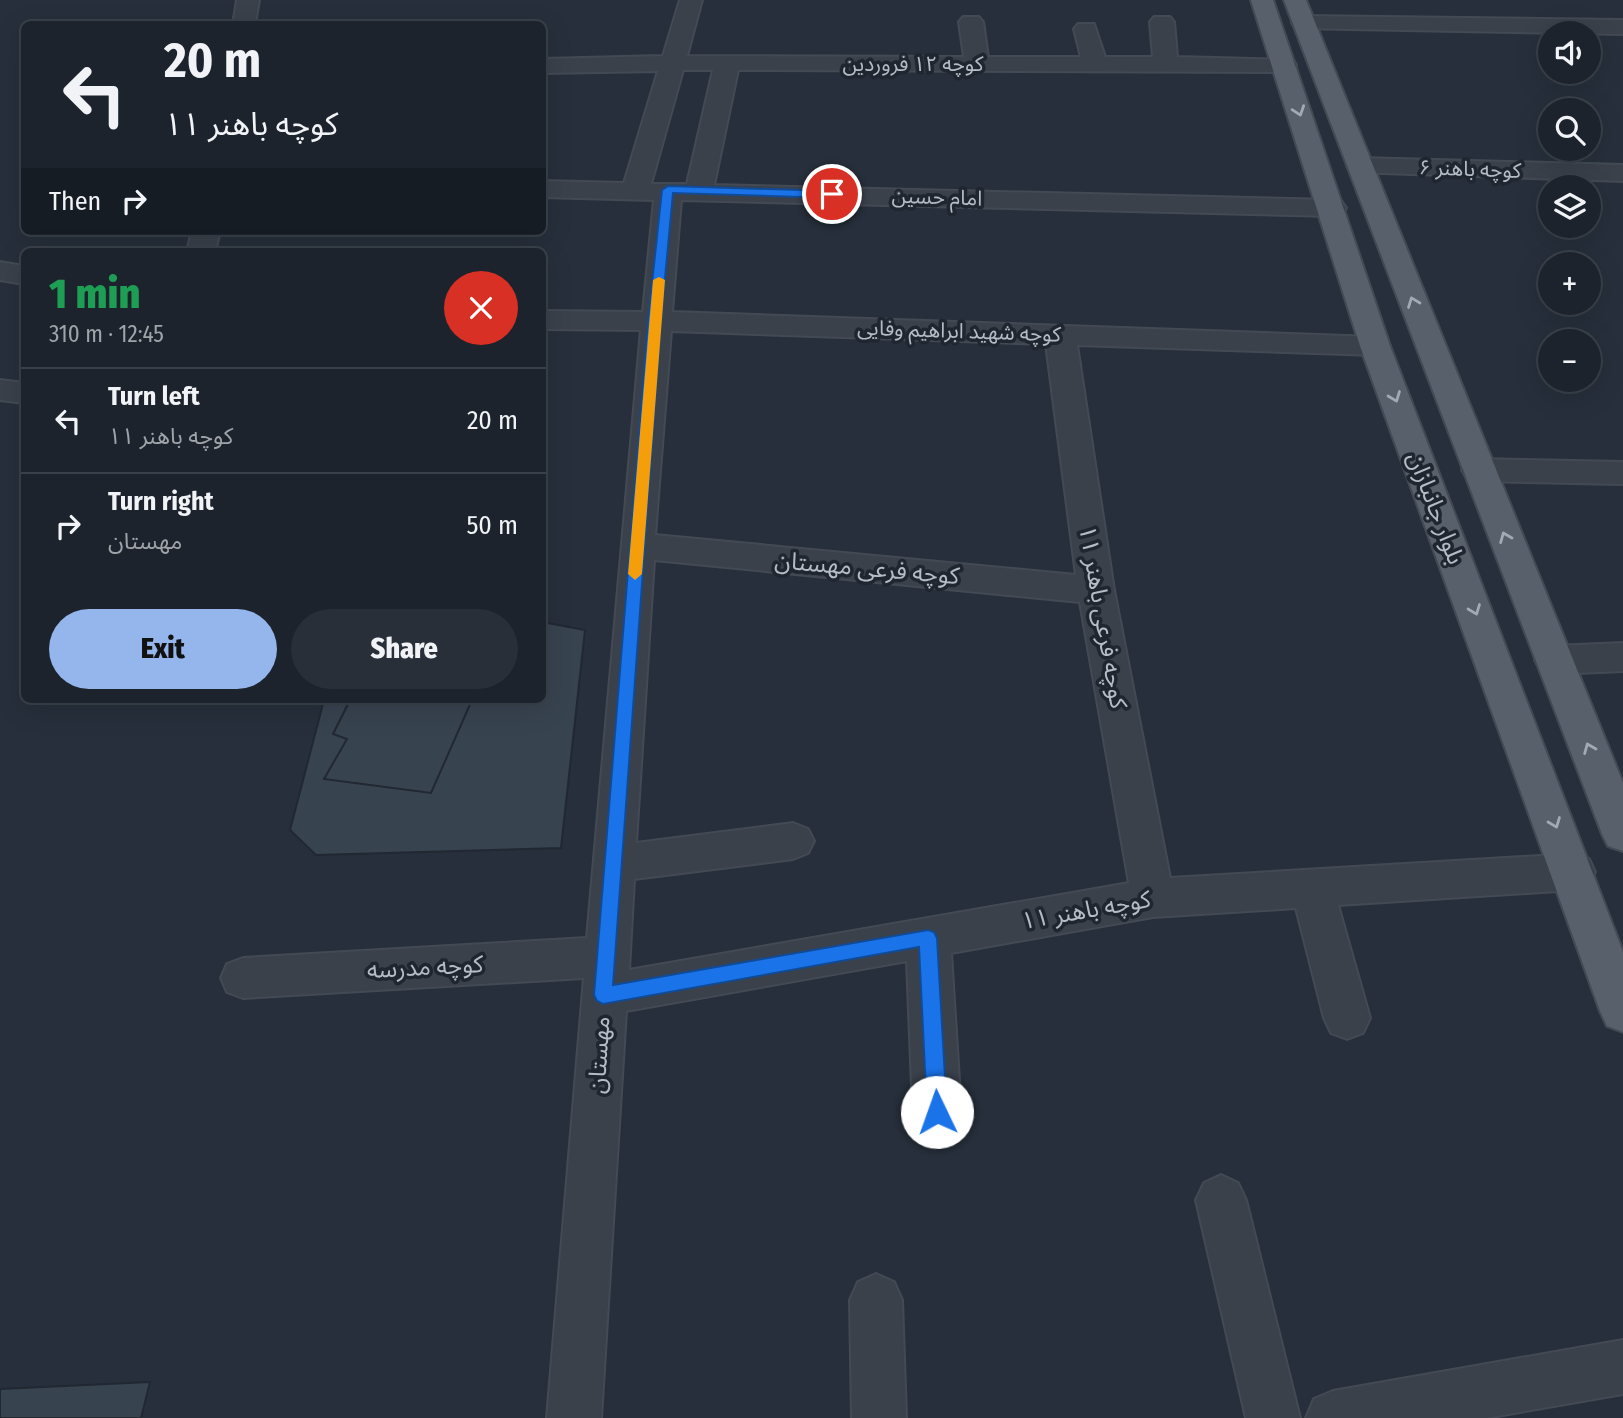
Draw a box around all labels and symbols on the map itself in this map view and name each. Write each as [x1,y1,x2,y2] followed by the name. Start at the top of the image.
[843,51,984,77] street label: کوچه ۱۲ فروردین
[1291,105,1305,117] one-way arrow
[1418,154,1522,184] street label: کوچه باهنر ۶
[802,164,862,224] pin
[891,182,983,215] street label: امام حسین
[1408,297,1422,309] one-way arrow
[857,314,1062,350] street label: کوچه شهید ابراهیم وفایی
[1386,390,1400,402] one-way arrow
[1402,448,1470,568] street label: بلوار جانبازان
[1072,523,1133,712] street label: کوچه فرعی باهنر ۱۱
[1500,531,1514,543] one-way arrow
[773,546,962,591] street label: کوچه فرعی مهستان
[1466,603,1480,615] one-way arrow
[1583,743,1597,755] one-way arrow
[1546,816,1560,828] one-way arrow
[1019,885,1154,936] street label: کوچه باهنر ۱۱
[366,950,485,985] street label: کوچه مدرسه
[582,1015,616,1095] street label: مهستان
[900,1075,974,1149] position arrow

